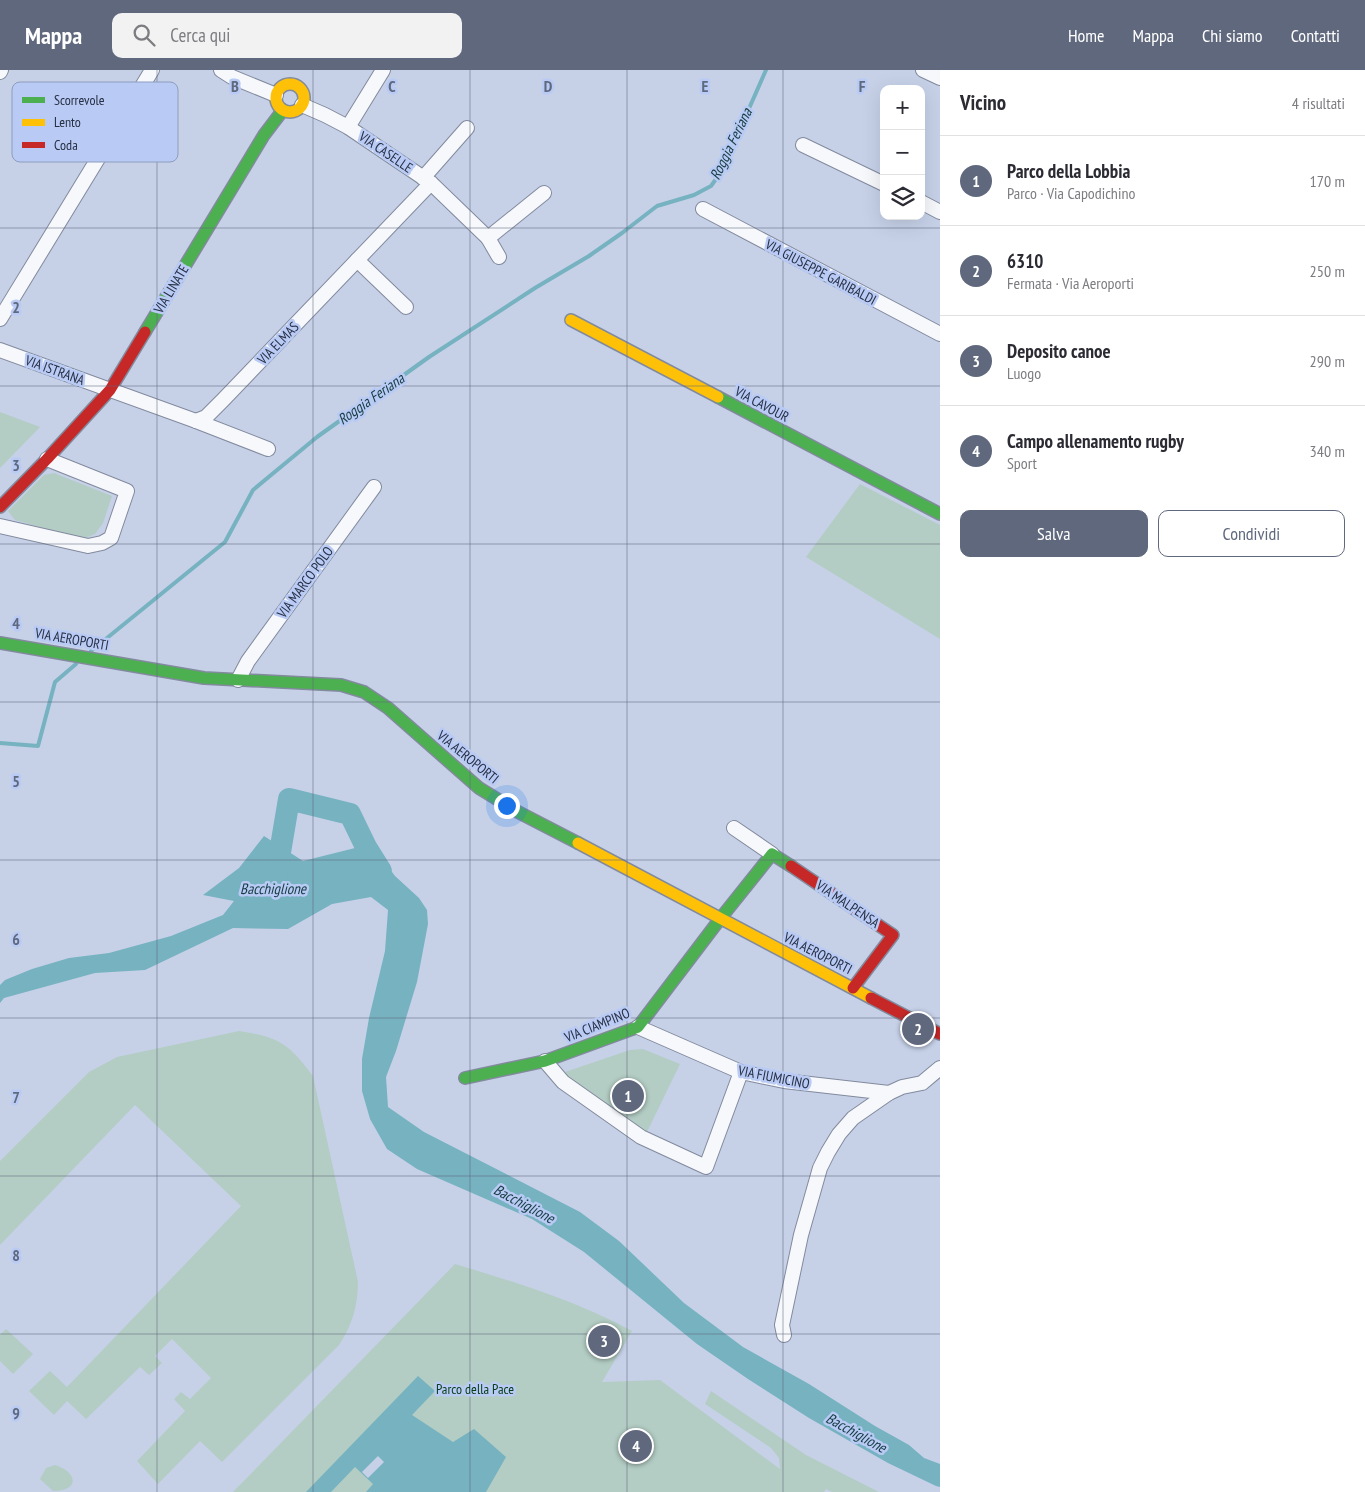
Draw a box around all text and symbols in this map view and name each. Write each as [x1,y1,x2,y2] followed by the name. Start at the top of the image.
[112,13,462,58] search box
[25,20,82,51] text: Mappa
[130,21,158,49] icon: search
[170,23,230,47] text: Cerca qui
[1068,24,1105,47] text: Home
[1133,24,1174,47] text: Mappa
[1202,24,1263,47] text: Chi siamo
[1291,24,1340,47] text: Contatti
[231,76,239,96] text: B
[388,76,396,96] text: C
[544,76,553,96] text: D
[702,76,709,96] text: E
[859,76,866,96] text: F
[12,82,178,162] legend
[880,85,925,220] map controls
[880,85,925,130] button: +
[960,89,1006,116] text: Vicino
[54,91,105,109] text: Scorrevole
[1292,93,1345,113] text: 4 risultati
[705,104,756,182] water label: Roggia Feriana
[54,113,81,131] text: Lento
[355,127,416,177] street label: VIA CASELLE
[880,130,925,175] button: −
[54,136,78,154] text: Coda
[1007,159,1130,183] text: Parco della Lobbia
[972,171,980,191] text: 1
[1310,171,1345,191] text: 170 m
[880,175,925,220] button: layers
[1007,183,1135,203] text: Parco · Via Capodichino
[762,235,880,309] street label: VIA GIUSEPPE GARIBALDI
[1007,249,1043,273] text: 6310
[149,261,193,317] street label: VIA LINATE
[972,261,980,281] text: 2
[1310,261,1345,281] text: 250 m
[1007,273,1134,293] text: Fermata · Via Aeroporti
[12,297,20,317] text: 2
[253,318,303,369] street label: VIA ELMAS
[1007,339,1111,363] text: Deposito canoe
[22,351,87,389] street label: VIA ISTRANA
[972,351,980,371] text: 3
[1310,351,1345,371] text: 290 m
[1007,363,1041,383] text: Luogo
[334,368,408,428] water label: Roggia Feriana
[731,382,792,426] street label: VIA CAVOUR
[1007,429,1184,453] text: Campo allenamento rugby
[972,441,980,461] text: 4
[1310,441,1345,461] text: 340 m
[1007,453,1037,473] text: Sport
[12,455,20,475] text: 3
[960,510,1148,557] button: Salva
[1158,510,1345,557] button: Condividi
[272,542,337,622] street label: VIA MARCO POLO
[12,613,20,633] text: 4
[33,623,110,654] street label: VIA AEROPORTI
[433,726,503,787] street label: VIA AEROPORTI
[12,771,20,791] text: 5
[494,793,520,819] your location
[812,876,883,932] street label: VIA MALPENSA
[240,879,307,898] water label: Bacchiglione
[780,928,855,978] street label: VIA AEROPORTI
[12,929,20,949] text: 6
[561,1004,633,1047] street label: VIA CIAMPINO
[902,1010,934,1048] pin: 2
[736,1061,811,1093] street label: VIA FIUMICINO
[612,1077,644,1115] pin: 1
[12,1087,20,1107] text: 7
[491,1180,558,1228] water label: Bacchiglione
[12,1245,20,1265] text: 8
[588,1322,620,1360] pin: 3
[436,1380,514,1398] park label: Parco della Pace
[12,1403,20,1423] text: 9
[823,1408,890,1457] water label: Bacchiglione
[620,1427,652,1465] pin: 4

